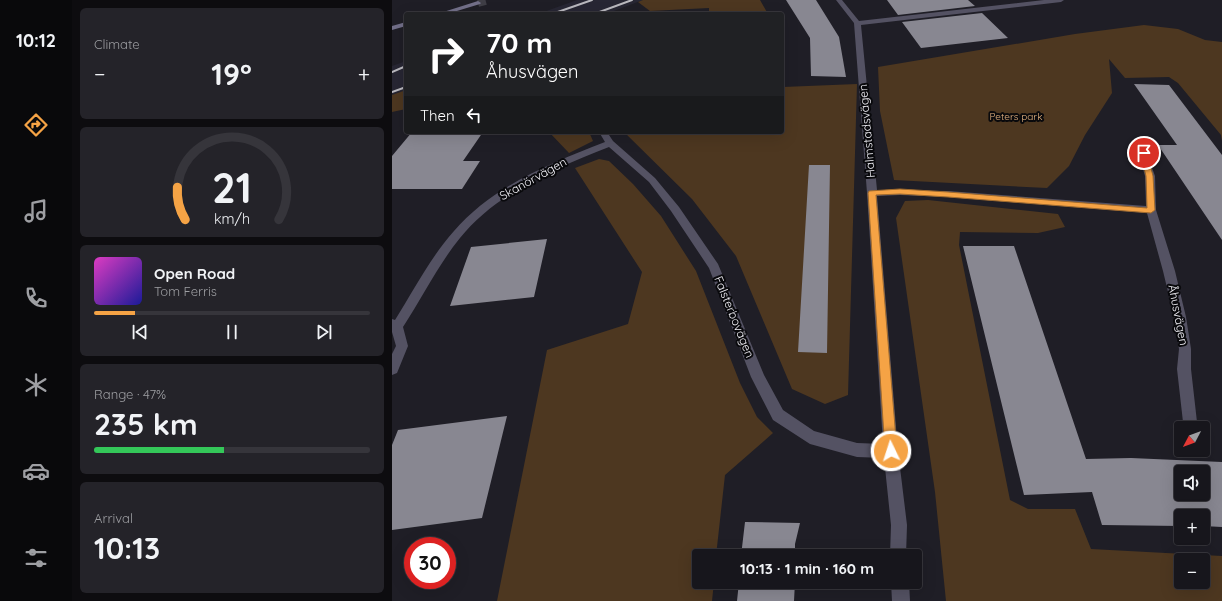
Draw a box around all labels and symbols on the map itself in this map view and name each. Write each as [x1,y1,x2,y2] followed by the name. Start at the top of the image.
[855,84,878,179] street label: Halmstadsvägen
[989,110,1043,123] park label: Peters park
[1127,136,1161,170] pin
[497,154,569,203] street label: Skanörvägen
[711,274,758,360] street label: Falsterbovägen
[1165,283,1192,347] street label: Åhusvägen
[1174,421,1210,457] north arrow
[870,430,912,472] position arrow
[404,537,456,589] speed limit sign: 30

